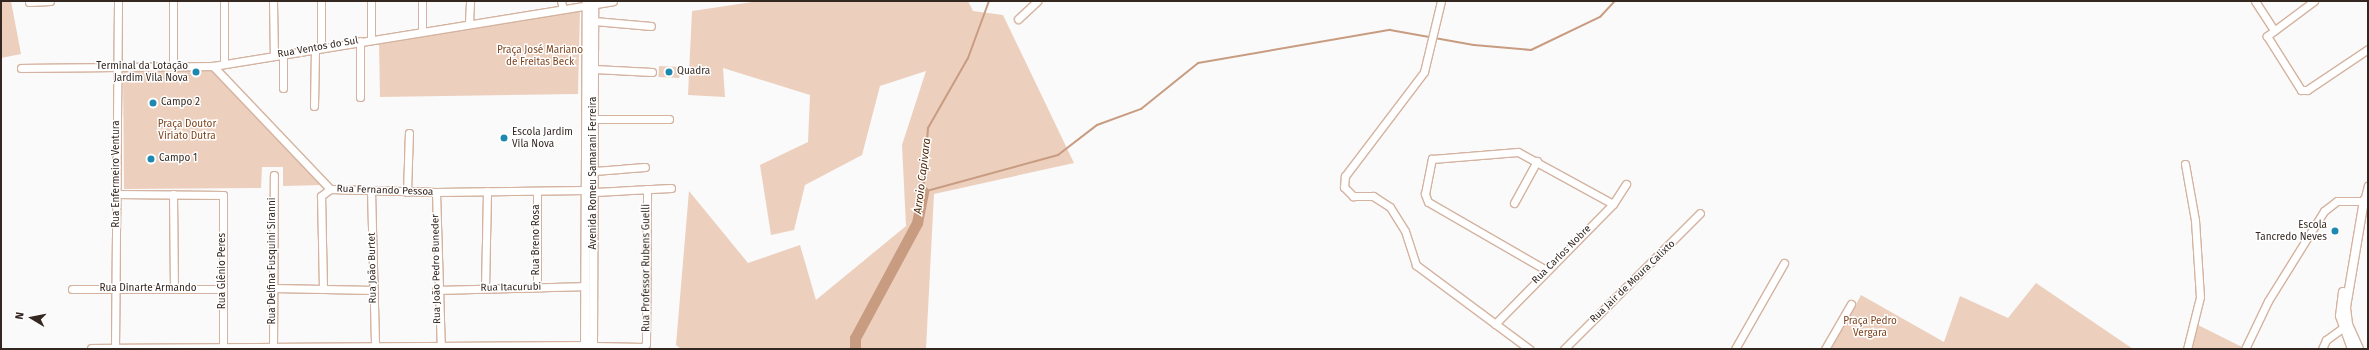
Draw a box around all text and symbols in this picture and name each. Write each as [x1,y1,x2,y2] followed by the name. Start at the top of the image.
[277,35,359,61] street label: Rua Ventos do Sul
[497,44,583,68] park label: Praça José Mariano de Freitas Beck
[96,60,188,84] place label: Terminal da Lotação Jardim Vila Nova
[677,66,710,78] place label: Quadra
[191,67,201,77] marker: Terminal da Lotação Jardim Vila Nova
[664,67,674,77] marker: Quadra
[161,97,200,109] place label: Campo 2
[588,97,600,249] street label: Avenida Romeu Samarani Ferreira
[148,98,158,108] marker: Campo 2
[158,118,216,142] park label: Praça Doutor Viriato Dutra
[111,120,123,228] street label: Rua Enfermeiro Ventura
[512,126,573,150] place label: Escola Jardim Vila Nova
[499,133,509,143] marker: Escola Jardim Vila Nova
[912,137,934,215] water label: Arroio Capivara
[159,153,197,165] place label: Campo 1
[146,154,156,164] marker: Campo 1
[336,183,434,199] street label: Rua Fernando Pessoa
[267,197,279,325] street label: Rua Delfina Fusquini Siranni
[531,204,543,276] street label: Rua Breno Rosa
[641,204,653,332] street label: Rua Professor Rubens Guelli
[430,214,444,324] street label: Rua João Pedro Buneder
[2256,219,2327,242] place label: Escola Tancredo Neves
[1530,223,1594,287] street label: Rua Carlos Nobre
[2330,226,2340,236] marker: Escola Tancredo Neves
[366,232,380,304] street label: Rua João Burtet
[217,233,229,309] street label: Rua Glênio Peres
[1588,238,1678,326] street label: Rua Jair de Moura Calixto
[480,281,542,295] street label: Rua Itacurubi
[99,283,197,295] street label: Rua Dinarte Armando
[12,298,52,338] north arrow
[13,311,27,321] text: N
[1843,315,1897,338] park label: Praça Pedro Vergara

